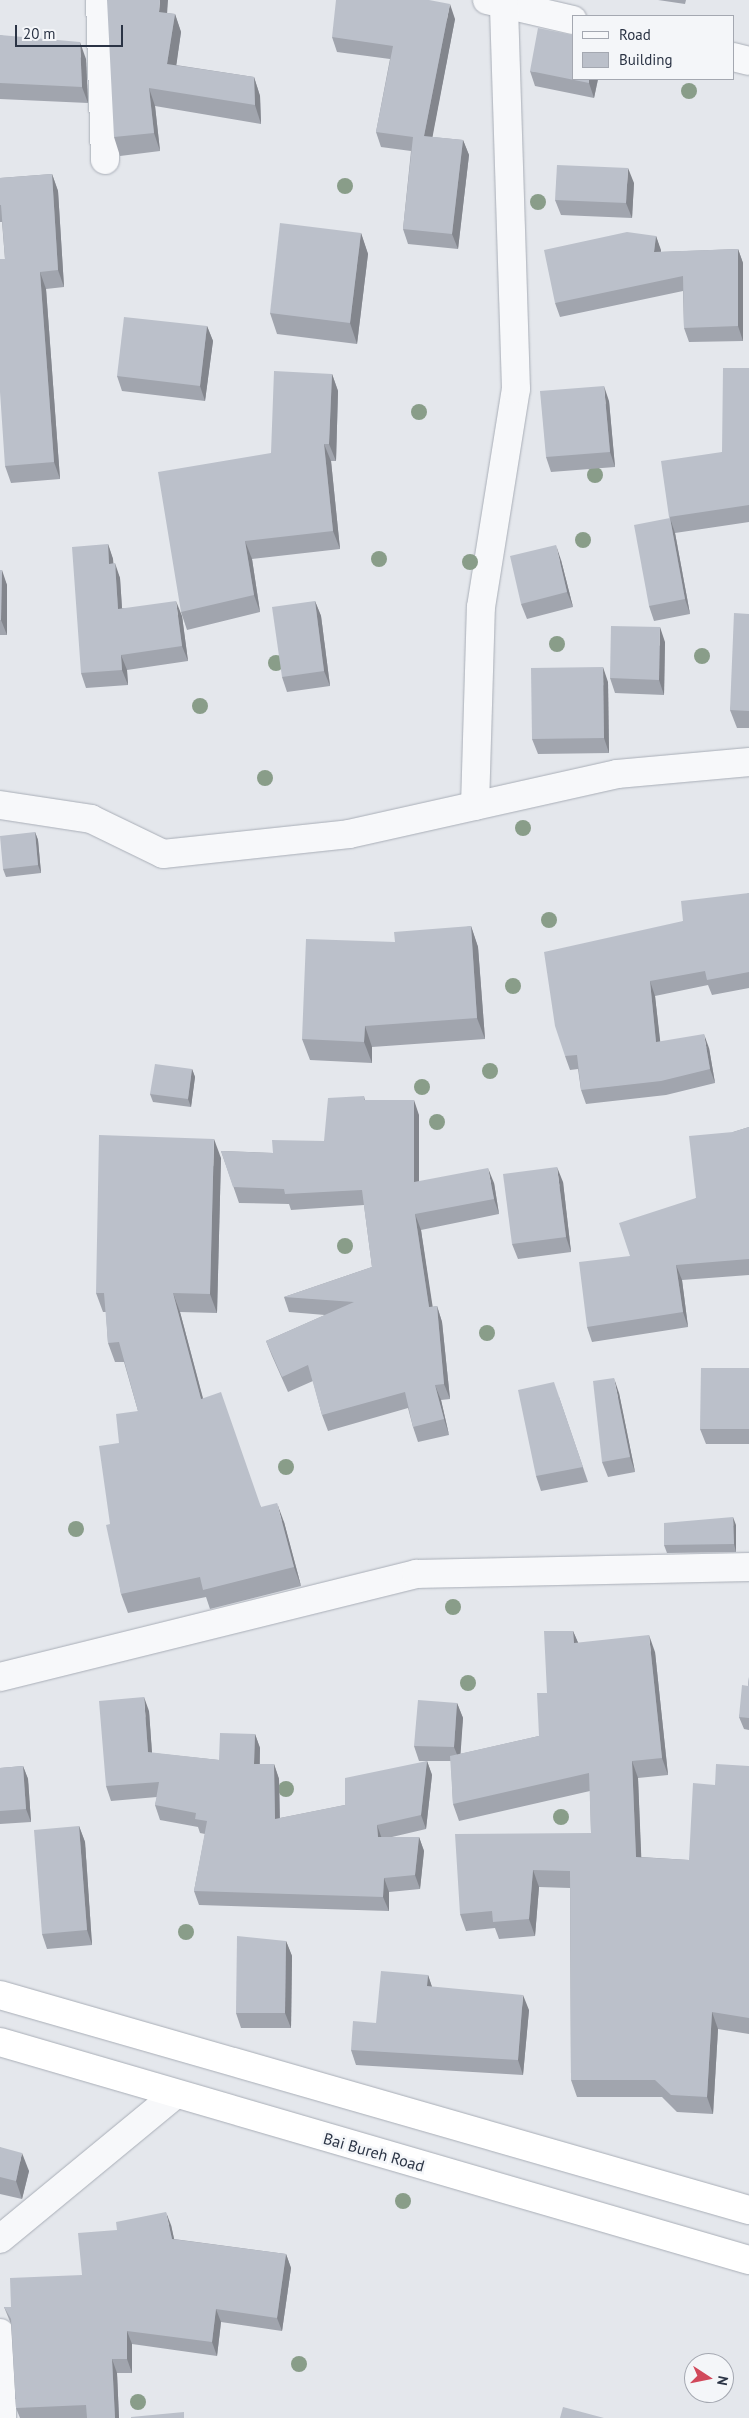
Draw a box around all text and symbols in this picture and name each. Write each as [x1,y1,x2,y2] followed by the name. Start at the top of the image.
[18,15,125,47] scale bar
[572,15,734,80] legend
[23,24,56,43] text: 20 m
[619,25,651,44] text: Road
[619,50,673,69] text: Building
[321,2128,427,2176] street label: Bai Bureh Road
[684,2353,734,2403] north arrow
[713,2374,732,2387] text: N

